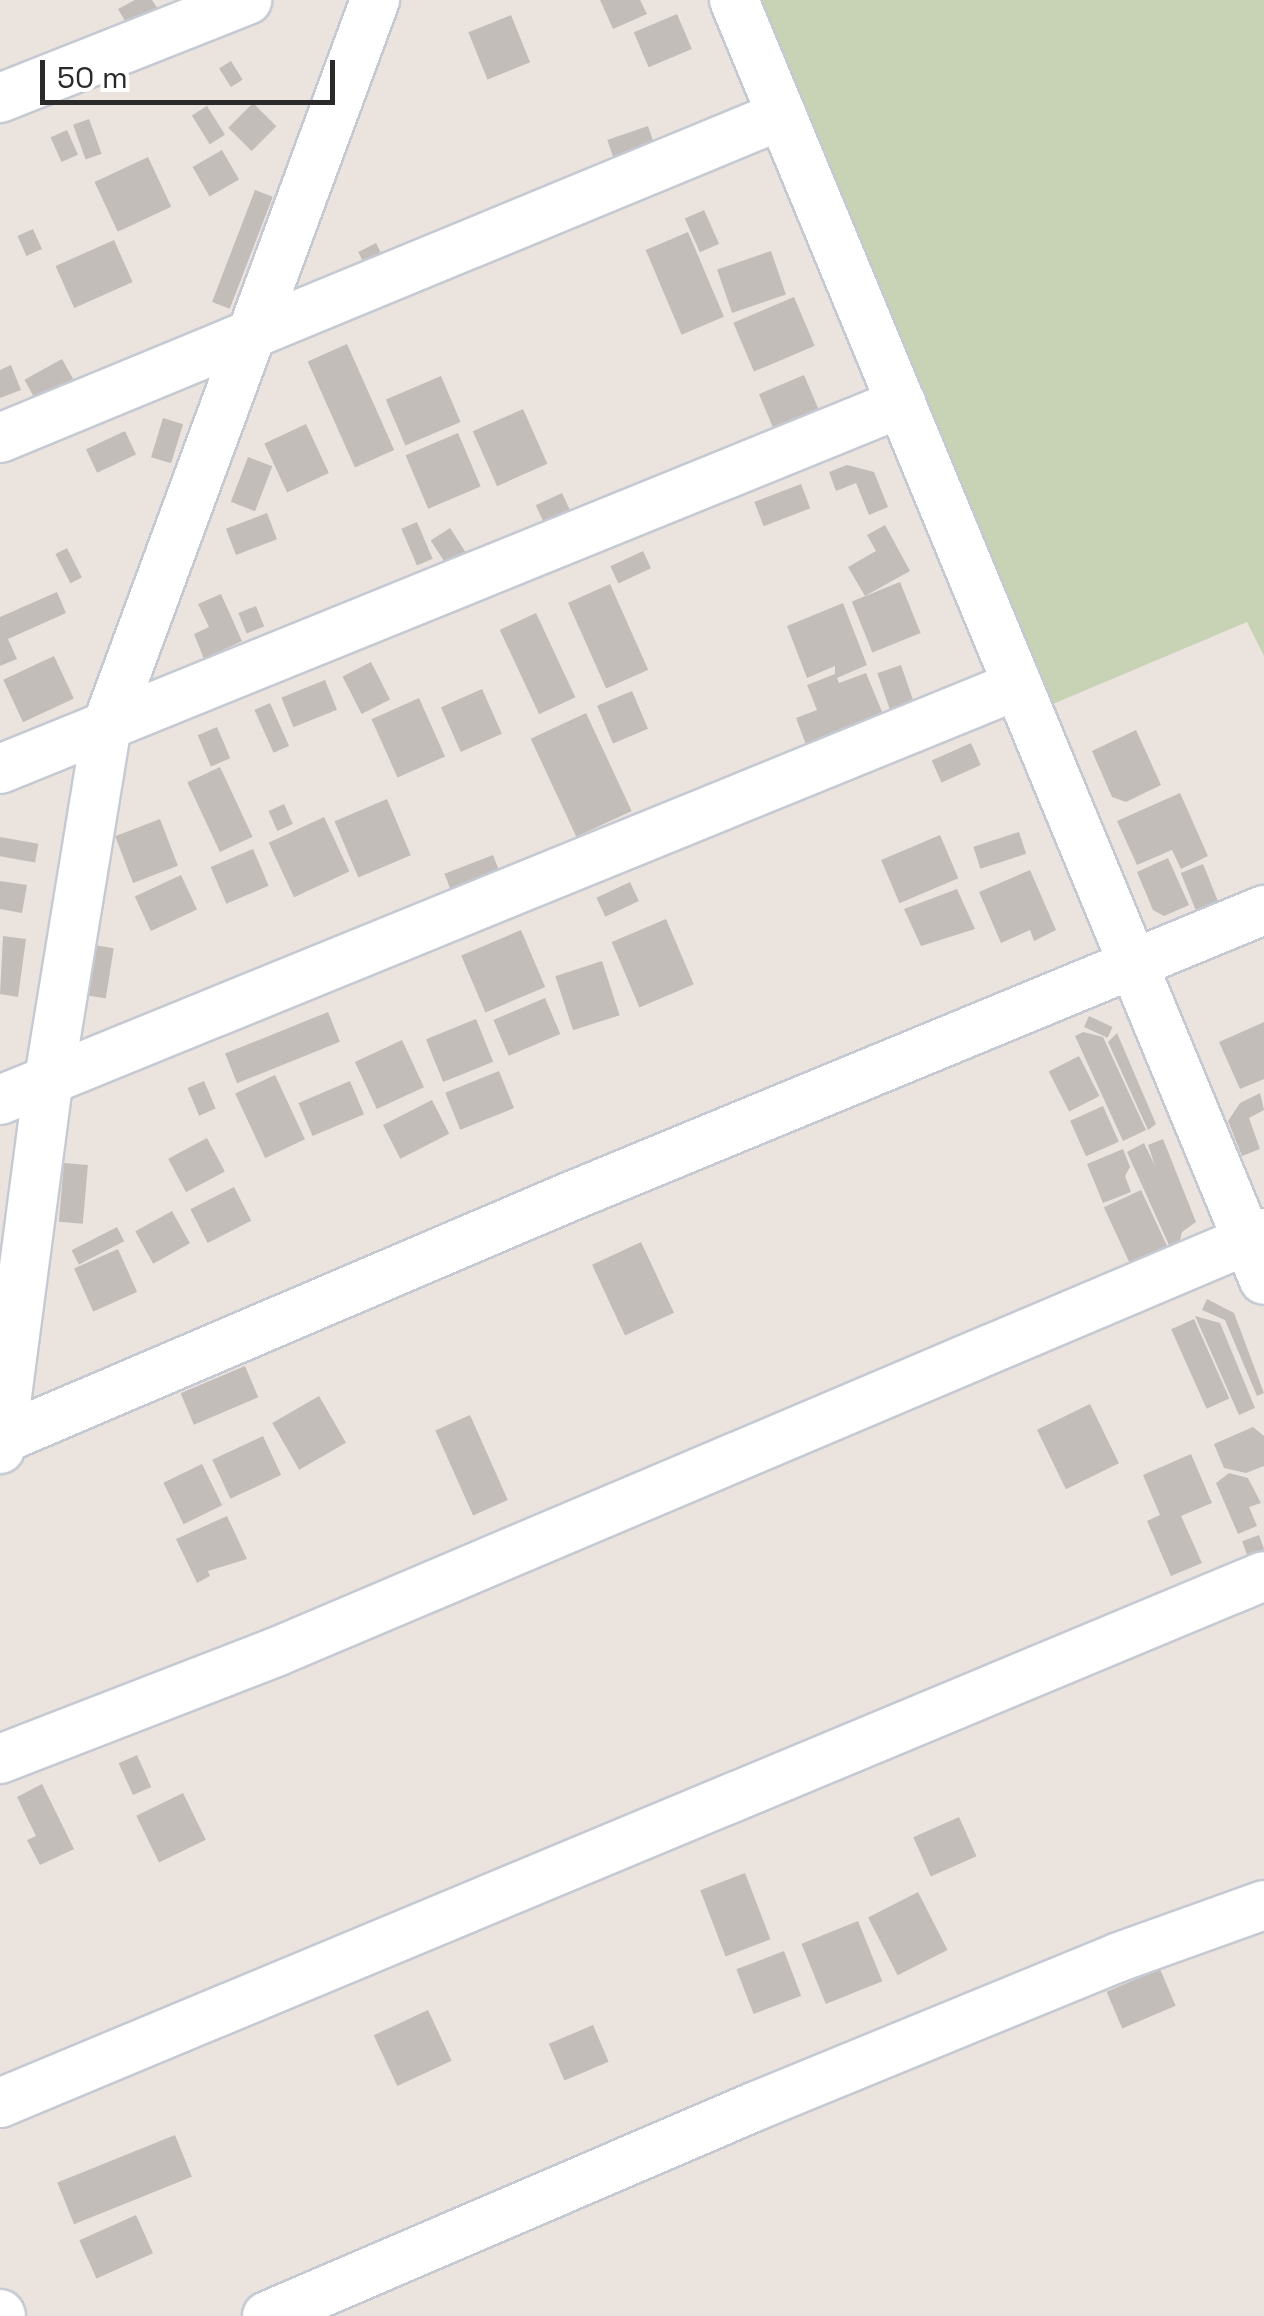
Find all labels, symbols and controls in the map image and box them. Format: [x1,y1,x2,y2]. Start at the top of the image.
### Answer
scale bar [45,40,340,102]
text: 50 m [57,58,128,97]

